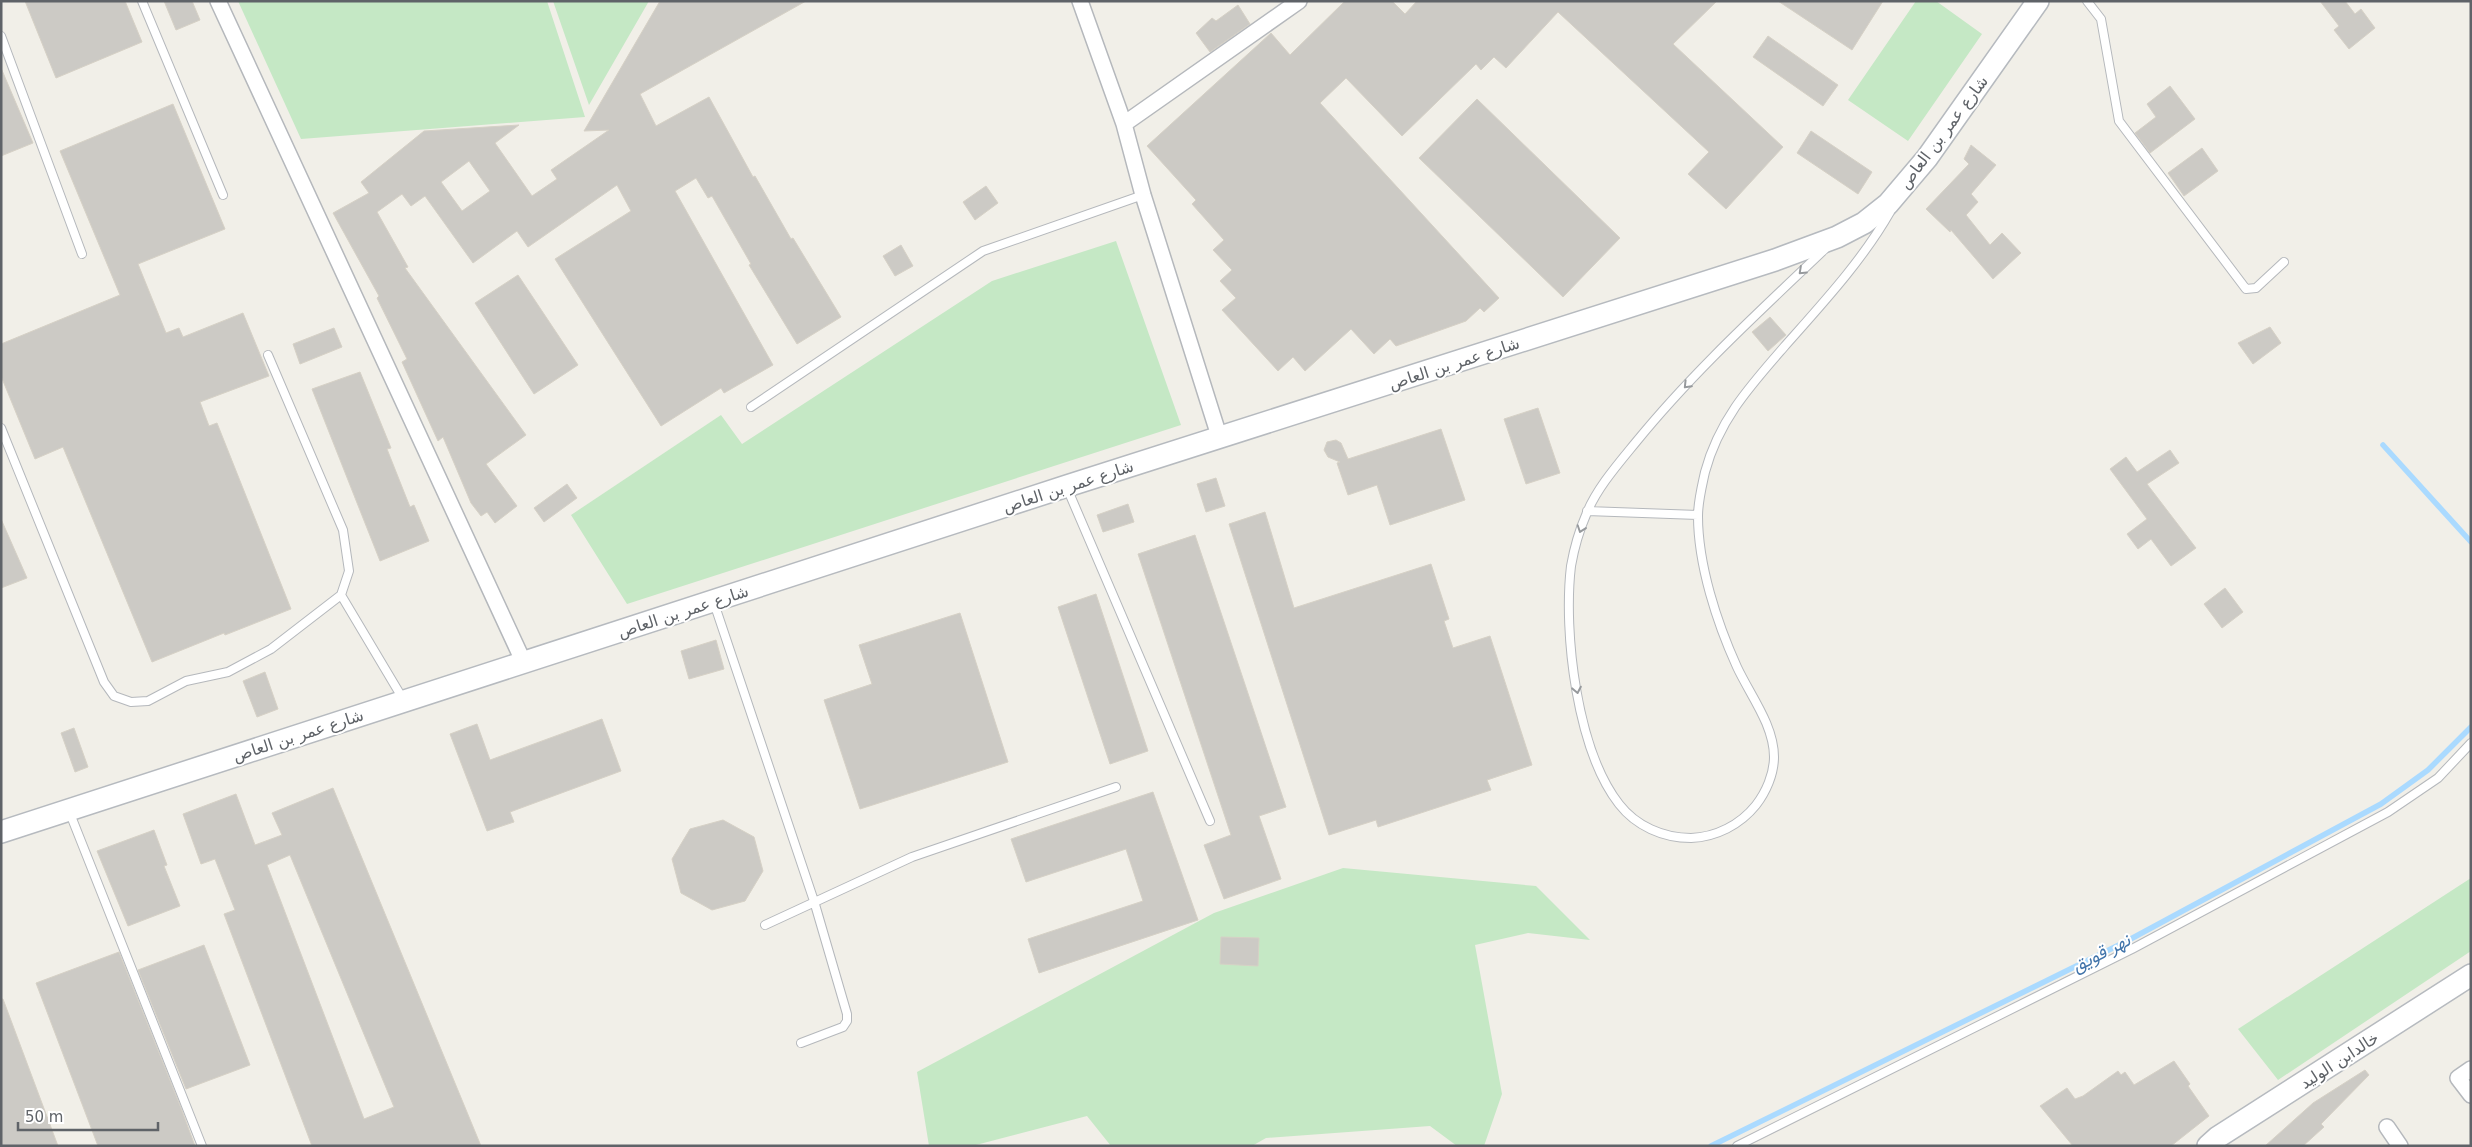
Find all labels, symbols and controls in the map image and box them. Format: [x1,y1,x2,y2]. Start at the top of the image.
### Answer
street label: شارع عمر بن العاص [1895,72,1993,193]
one-way arrow [1799,265,1808,274]
street label: شارع عمر بن العاص [1386,333,1522,395]
one-way arrow [1684,380,1693,389]
street label: شارع عمر بن العاص [1000,456,1136,518]
one-way arrow [1576,524,1586,533]
street label: شارع عمر بن العاص [615,581,751,643]
one-way arrow [1571,685,1582,694]
street label: شارع عمر بن العاص [230,705,366,767]
water label: نهر قويق [2068,929,2135,977]
street label: خالدابن الوليد [2296,1028,2383,1094]
scale bar [18,1100,158,1132]
text: 50 m [25,1108,63,1126]

